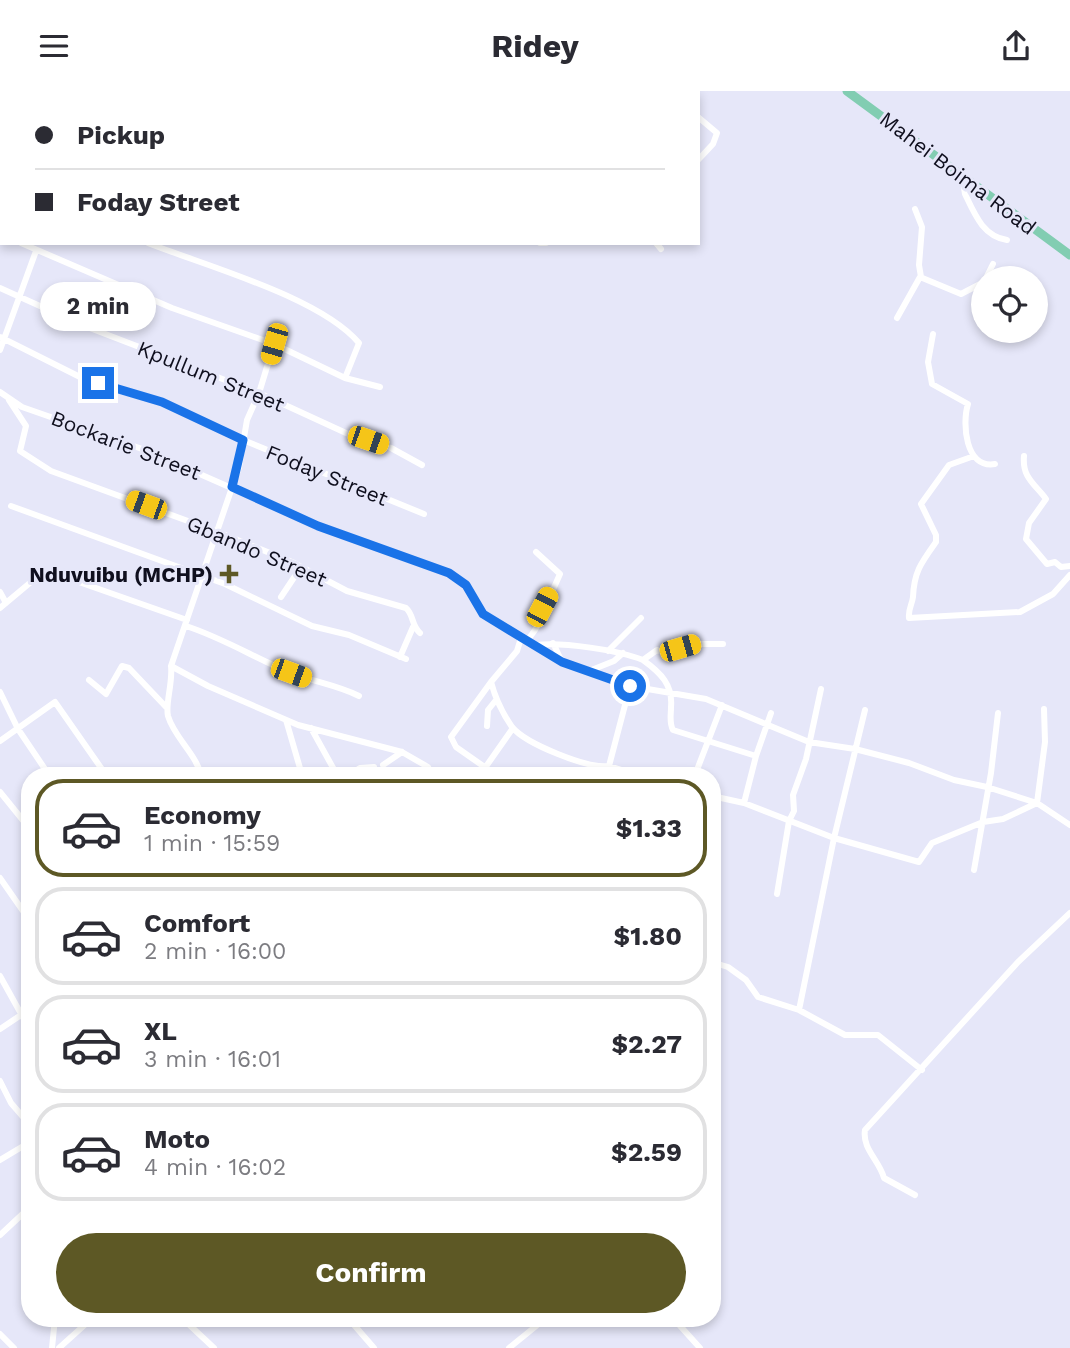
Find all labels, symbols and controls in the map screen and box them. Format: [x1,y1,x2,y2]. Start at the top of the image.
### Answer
icon: menu [35,27,73,65]
text: Ridey [491,27,579,65]
icon: share [997,27,1035,65]
street label: Mahei Boima Road [875,106,1041,240]
text: Pickup [77,120,165,150]
text: Foday Street [77,187,240,217]
map controls [971,266,1048,343]
button: locate [971,266,1048,343]
callout: 2 min [40,281,156,331]
text: 2 min [67,293,129,320]
car [259,321,290,367]
street label: Kpullum Street [134,335,288,417]
route end [82,367,114,399]
street label: Bockarie Street [48,405,205,485]
car [345,423,392,457]
street label: Foday Street [262,439,392,511]
car [123,488,170,522]
street label: Gbando Street [183,510,331,592]
place label: Nduvuibu (MCHP) [29,562,213,587]
marker: Nduvuibu (MCHP) [219,564,239,584]
car [523,584,562,630]
car [657,632,704,664]
car [268,656,315,690]
route start [614,670,646,702]
icon: car [60,797,123,860]
text: Economy [144,800,261,830]
text: $1.33 [616,813,682,843]
text: 1 min · 15:59 [144,830,280,857]
icon: car [60,905,123,968]
text: Comfort [144,908,250,938]
text: $1.80 [614,921,682,951]
text: 2 min · 16:00 [144,938,286,965]
icon: car [60,1013,123,1076]
text: XL [144,1016,177,1046]
text: $2.27 [611,1029,682,1059]
text: 3 min · 16:01 [144,1046,281,1073]
icon: car [60,1121,123,1184]
text: Moto [144,1124,210,1154]
text: $2.59 [611,1137,682,1167]
text: 4 min · 16:02 [144,1154,286,1181]
button: Confirm [56,1233,686,1313]

